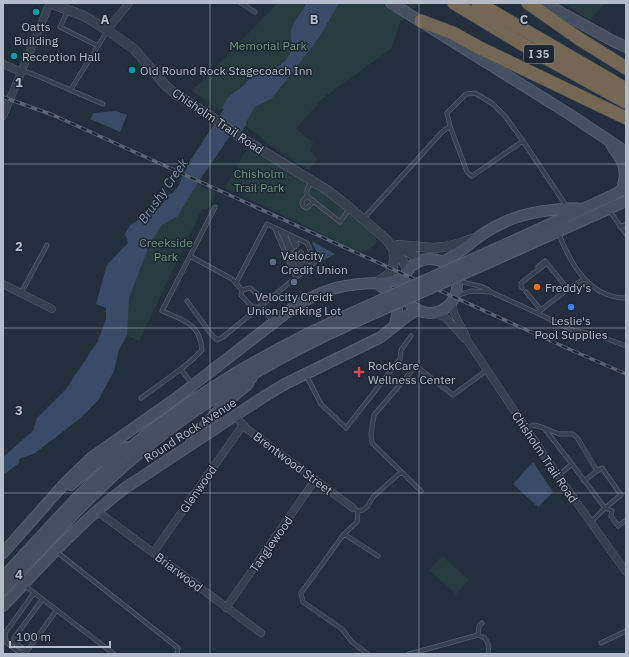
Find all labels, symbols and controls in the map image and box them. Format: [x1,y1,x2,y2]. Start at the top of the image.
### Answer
marker: Oatts Building [31,7,41,17]
text: A [101,11,110,28]
text: B [310,11,319,28]
text: C [520,11,529,28]
place label: Oatts Building [14,19,59,48]
park label: Memorial Park [229,38,308,53]
road number: I 35 [524,45,554,63]
place label: Reception Hall [22,49,100,64]
marker: Reception Hall [9,51,19,61]
place label: Old Round Rock Stagecoach Inn [140,63,312,78]
marker: Old Round Rock Stagecoach Inn [127,65,137,75]
text: 1 [15,74,23,91]
street label: Chisholm Trail Road [169,85,267,157]
water label: Brushy Creek [134,155,192,227]
park label: Chisholm Trail Park [234,166,285,195]
park label: Creekside Park [139,235,193,264]
text: 2 [15,238,23,255]
place label: Velocity Credit Union [281,248,348,277]
marker: Velocity Credit Union [268,257,278,267]
marker: Velocity Creidt Union Parking Lot [289,277,299,287]
place label: Freddy's [545,280,591,295]
marker: Freddy's [532,282,542,292]
place label: Velocity Creidt Union Parking Lot [247,289,341,318]
marker: Leslie's Pool Supplies [566,302,576,312]
place label: Leslie's Pool Supplies [535,313,608,342]
place label: RockCare Wellness Center [368,358,456,387]
marker: RockCare Wellness Center [353,366,365,378]
street label: Round Rock Avenue [141,394,239,465]
text: 3 [15,402,23,419]
street label: Chisholm Trail Road [509,408,581,506]
street label: Brentwood Street [251,428,335,498]
street label: Glenwood [176,462,220,516]
street label: Tanglewood [246,513,296,575]
street label: Briarwood [152,549,206,595]
text: 4 [15,566,23,583]
scale bar [10,623,110,649]
text: 100 m [16,629,51,644]

